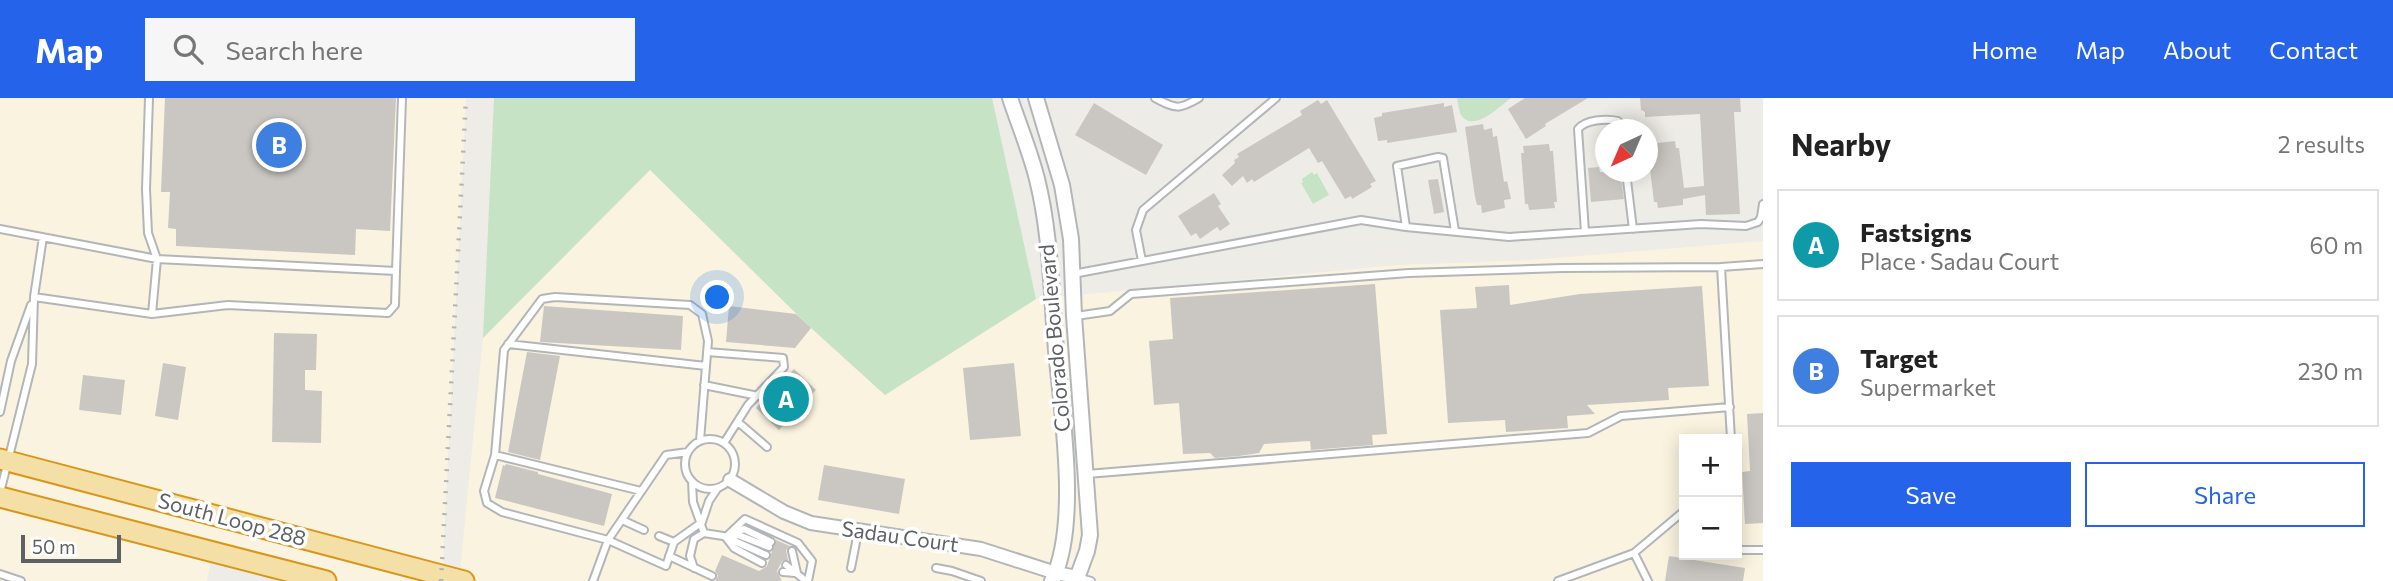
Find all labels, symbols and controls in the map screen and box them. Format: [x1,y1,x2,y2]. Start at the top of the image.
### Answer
search box [145,18,635,81]
text: Map [35,29,103,70]
icon: search [169,30,207,68]
text: Search here [225,34,363,65]
text: Home [1972,35,2038,64]
text: Map [2076,35,2125,64]
text: About [2163,35,2231,64]
text: Contact [2269,35,2358,64]
pin: B [256,119,302,171]
north arrow [1595,119,1658,182]
text: Nearby [1791,125,1891,162]
text: 2 results [2278,130,2365,158]
text: Fastsigns [1860,216,1972,247]
text: A [1808,231,1824,259]
text: 60 m [2310,231,2363,259]
street label: Colorado Boulevard [1033,243,1074,433]
text: Place · Sadau Court [1860,247,2059,275]
your location [700,280,734,314]
text: Target [1860,342,1938,373]
text: B [1808,357,1824,385]
text: 230 m [2298,357,2363,385]
pin: A [763,373,809,425]
text: Supermarket [1860,373,1996,401]
map controls [1679,434,1742,560]
button: + [1679,434,1742,497]
button: Save [1791,462,2071,527]
button: Share [2085,462,2365,527]
street label: South Loop 288 [156,487,309,550]
button: − [1679,497,1742,560]
street label: Sadau Court [840,515,960,556]
scale bar [21,532,121,564]
text: 50 m [32,535,76,558]

